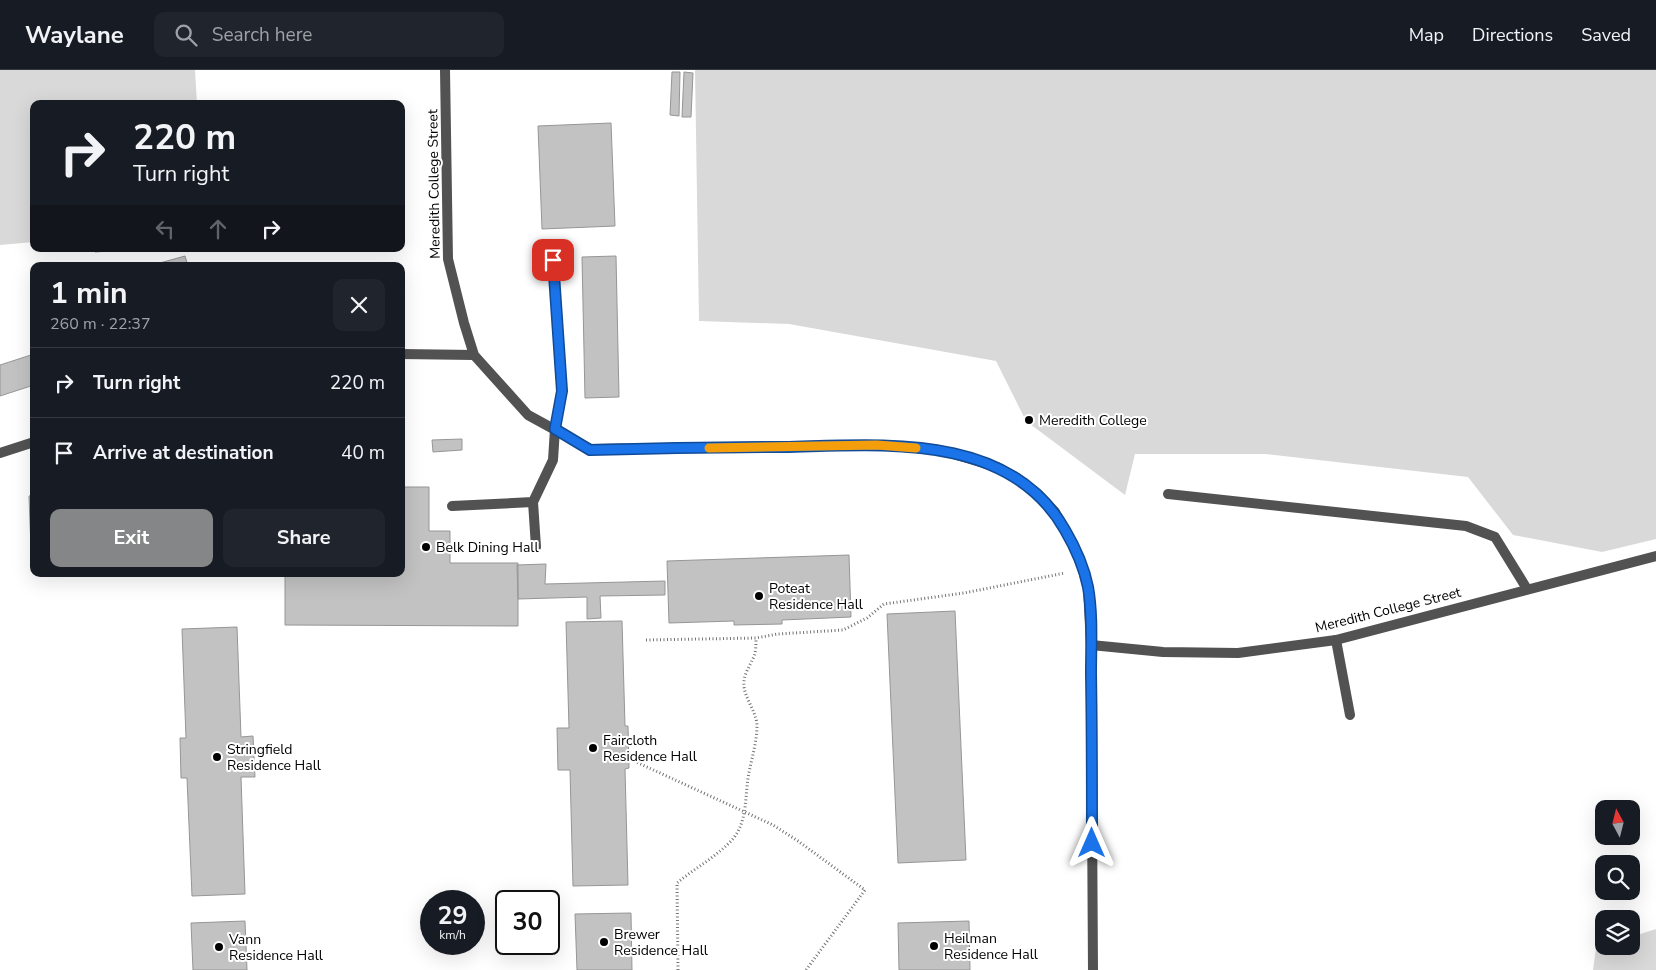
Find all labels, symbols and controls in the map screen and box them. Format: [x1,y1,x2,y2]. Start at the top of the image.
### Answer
search box [154,12,504,57]
text: Waylane [25,19,124,51]
icon: search [172,21,200,49]
text: Search here [212,22,312,48]
text: Map [1409,23,1444,47]
text: Directions [1472,23,1553,47]
text: Saved [1581,23,1631,47]
street label: Meredith College Street [423,109,445,259]
text: 220 m [133,114,236,161]
icon: right [50,120,115,185]
text: Turn right [133,159,229,189]
icon: left [151,215,179,243]
icon: ahead [204,215,232,243]
icon: right [257,215,285,243]
pin [532,239,574,281]
icon: arrive [539,246,567,274]
text: 1 min [50,273,128,314]
button: close [333,279,385,331]
text: 260 m · 22:37 [50,313,151,335]
icon: right [50,369,78,397]
text: Turn right [93,370,180,396]
text: 220 m [330,370,385,396]
place label: Meredith College [1039,411,1147,430]
marker: Meredith College [1023,414,1035,426]
icon: arrive [50,439,78,467]
text: Arrive at destination [93,440,274,466]
text: 40 m [341,440,385,466]
button: Exit [50,509,213,567]
button: Share [223,509,385,567]
place label: Belk Dining Hall [436,538,539,557]
marker: Belk Dining Hall [420,541,432,553]
place label: Poteat Residence Hall [769,579,864,614]
street label: Meredith College Street [1313,583,1463,637]
marker: Poteat Residence Hall [753,590,765,602]
place label: Faircloth Residence Hall [603,731,698,766]
place label: Stringfield Residence Hall [227,740,322,775]
marker: Faircloth Residence Hall [587,742,599,754]
marker: Stringfield Residence Hall [211,751,223,763]
north arrow [1595,800,1640,845]
map controls [1595,800,1640,955]
position arrow [1065,816,1117,868]
button: search [1595,855,1640,900]
speed limit sign: 30 [495,890,560,955]
text: 29 [437,899,468,933]
button: layers [1595,910,1640,955]
place label: Brewer Residence Hall [614,925,709,960]
text: km/h [439,927,466,943]
place label: Heilman Residence Hall [944,929,1039,964]
place label: Vann Residence Hall [228,930,324,965]
marker: Brewer Residence Hall [598,936,610,948]
marker: Heilman Residence Hall [928,940,940,952]
marker: Vann Residence Hall [213,941,225,953]

